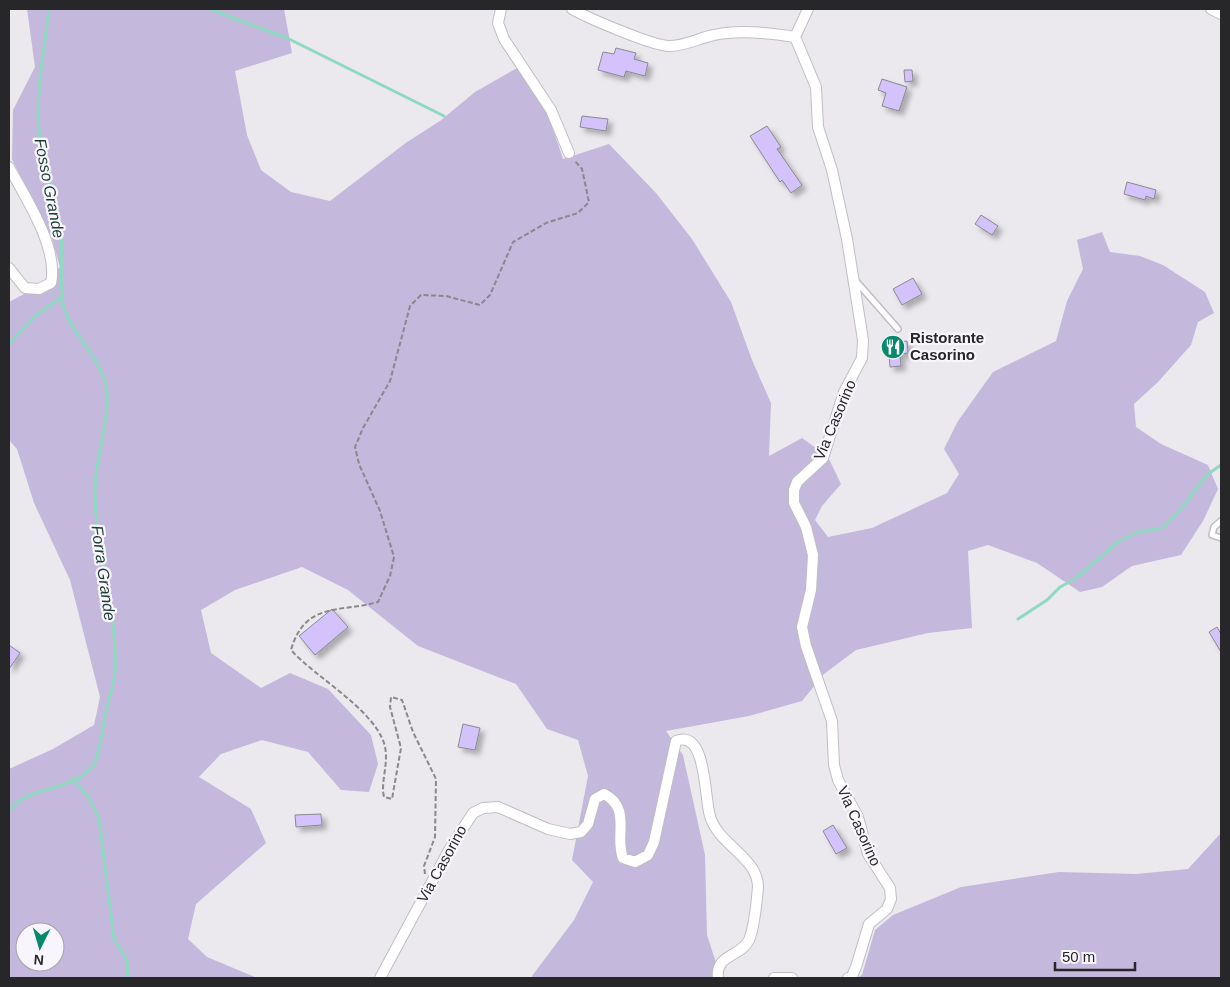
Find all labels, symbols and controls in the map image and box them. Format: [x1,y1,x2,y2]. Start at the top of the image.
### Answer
water label: Fosso Grande [31,137,68,240]
place label: Ristorante Casorino [910,329,984,363]
restaurant icon: Ristorante Casorino [880,334,906,360]
street label: Via Casorino [810,377,859,463]
water label: Forra Grande [88,524,119,622]
street label: Via Casorino [834,783,885,868]
street label: Via Casorino [413,822,470,905]
north arrow [15,922,65,972]
scale bar [1055,940,1135,972]
text: 50 m [1062,948,1095,965]
text: N [33,952,45,968]

